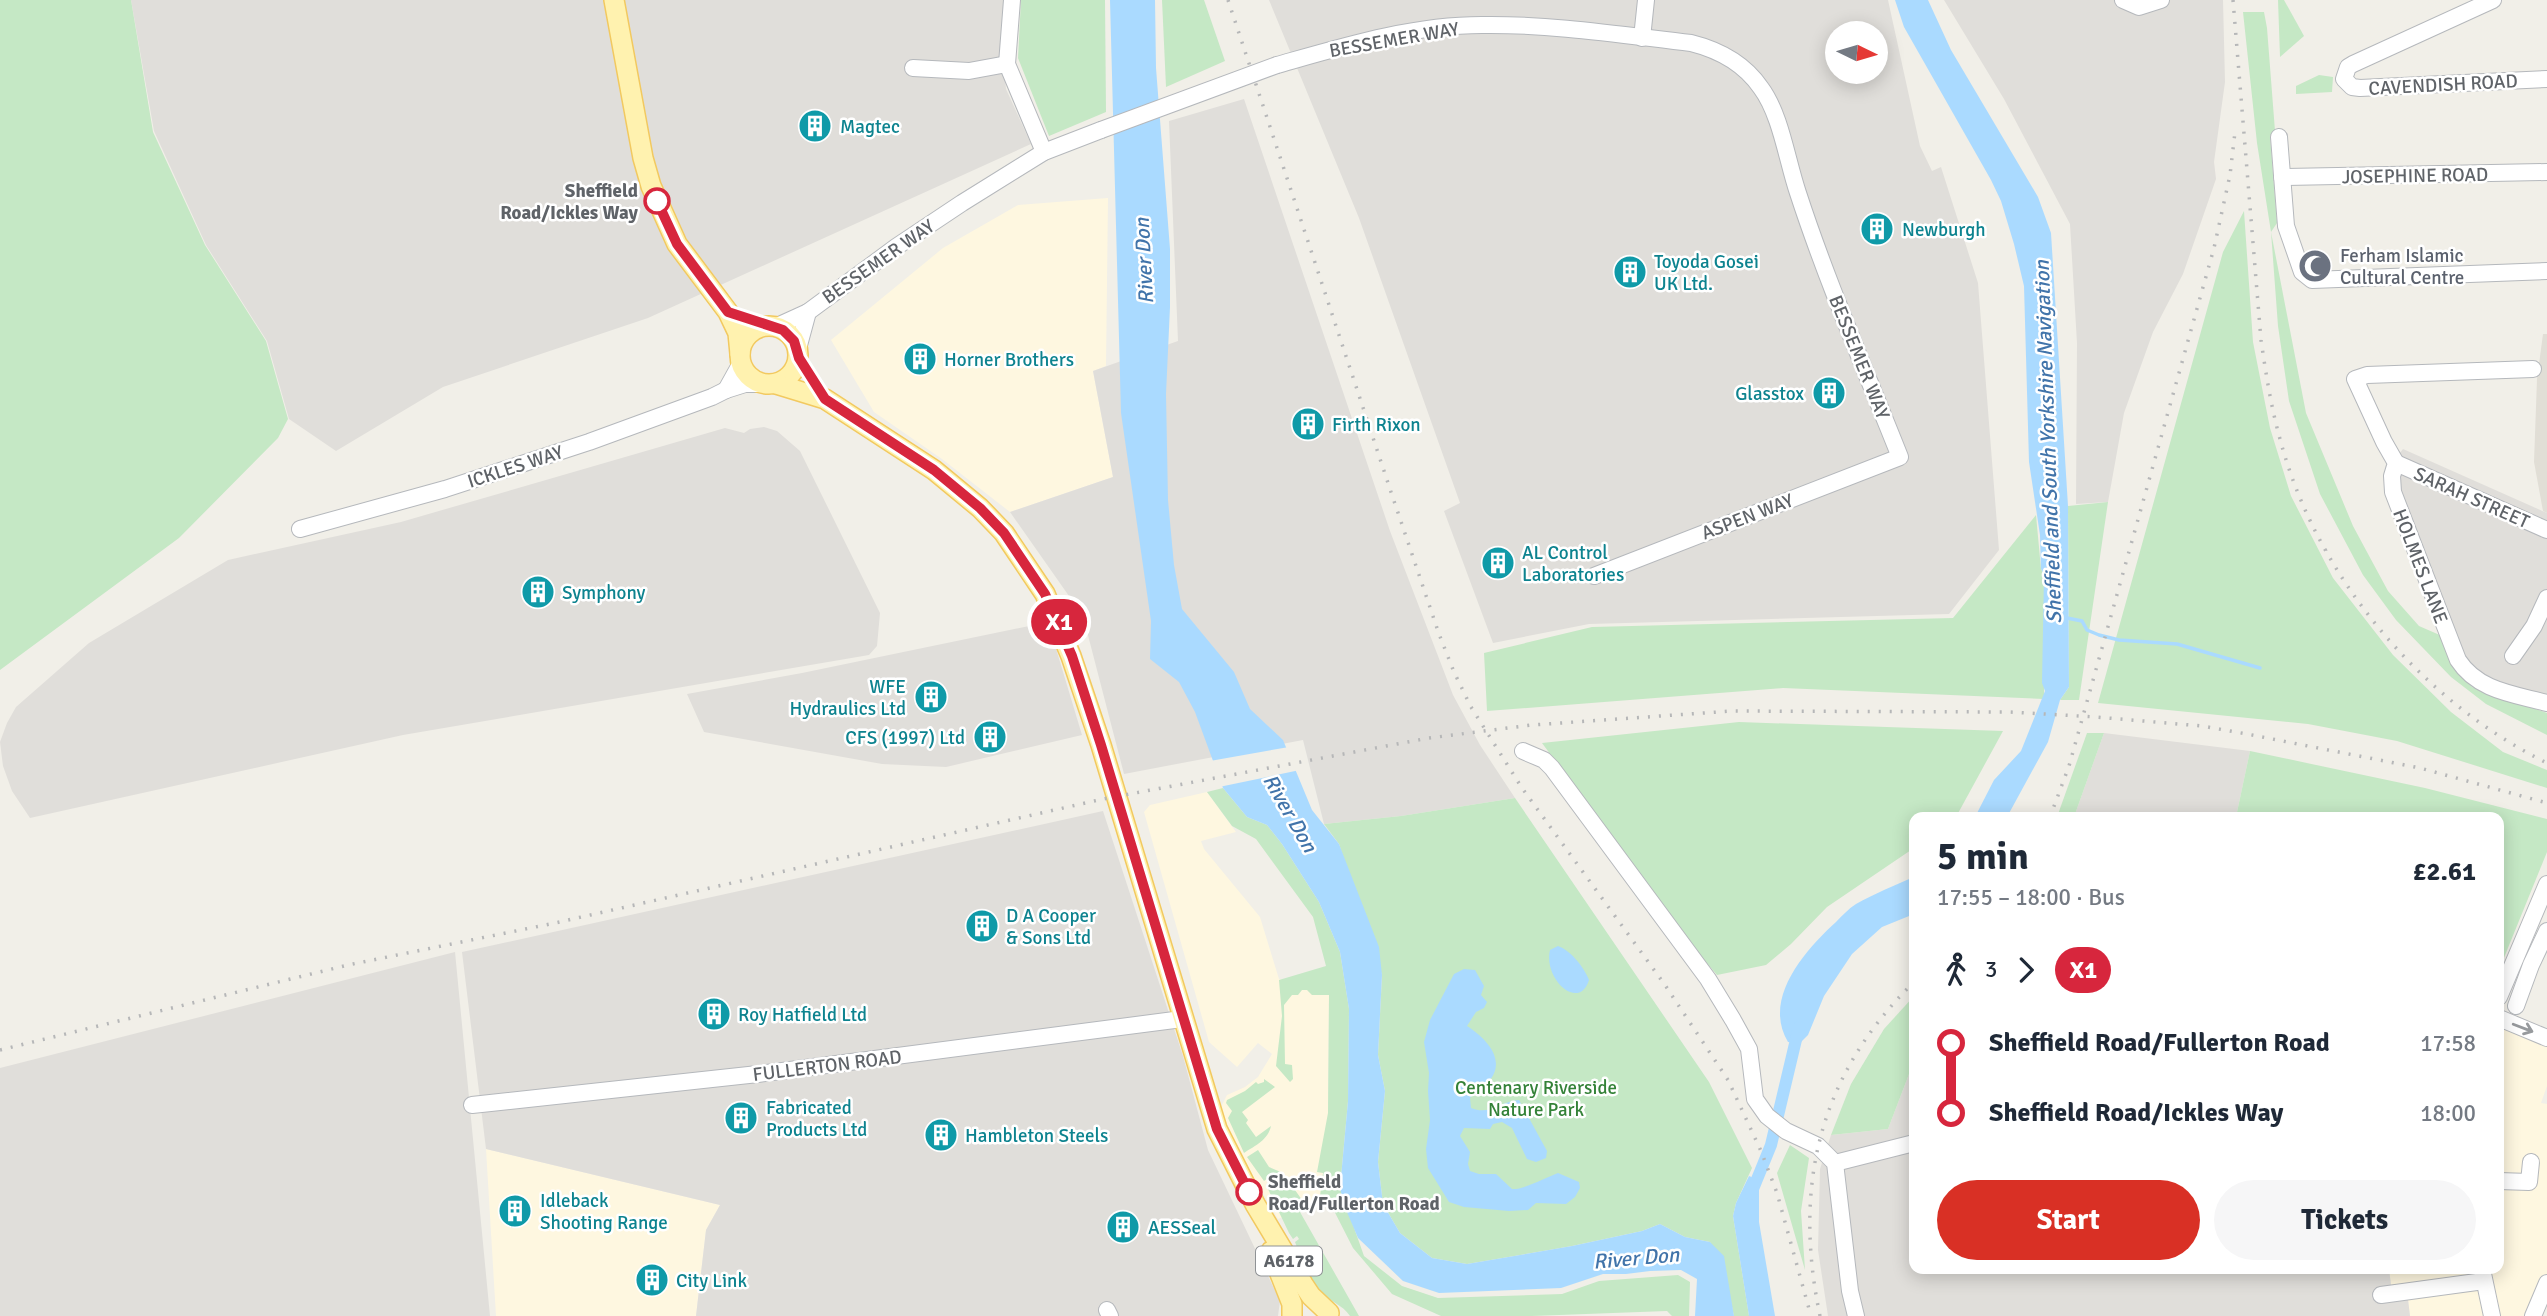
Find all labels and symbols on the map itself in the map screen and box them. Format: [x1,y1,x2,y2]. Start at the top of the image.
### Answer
street label: BESSEMER WAY [1327,17,1462,63]
north arrow [1825,21,1888,84]
street label: CAVENDISH ROAD [2368,69,2518,101]
building icon: Magtec [796,107,834,145]
place label: Magtec [840,115,900,139]
street label: JOSEPHINE ROAD [2342,163,2488,189]
place label: Sheffield Road/Ickles Way [500,179,639,225]
marker: Sheffield Road/Ickles Way [644,188,670,214]
building icon: Newburgh [1858,210,1896,248]
street label: BESSEMER WAY [818,214,940,309]
water label: River Don [1129,217,1159,305]
place label: Newburgh [1902,218,1986,242]
place label: Ferham Islamic Cultural Centre [2340,244,2464,290]
mosque icon: Ferham Islamic Cultural Centre [2296,247,2334,285]
place label: Toyoda Gosei UK Ltd. [1654,250,1759,296]
building icon: Toyoda Gosei UK Ltd. [1611,253,1649,291]
water label: Sheffield and South Yorkshire Navigation [2029,259,2067,624]
street label: BESSEMER WAY [1823,292,1895,423]
building icon: Horner Brothers [901,340,939,378]
place label: Horner Brothers [944,348,1074,372]
building icon: Glasstox [1810,374,1848,412]
place label: Glasstox [1735,382,1804,406]
building icon: Firth Rixon [1289,405,1327,443]
place label: Firth Rixon [1332,413,1421,437]
street label: ICKLES WAY [464,440,567,494]
street label: SARAH STREET [2410,462,2534,534]
street label: ASPEN WAY [1698,488,1797,545]
street label: HOLMES LANE [2387,506,2453,627]
place label: AL Control Laboratories [1522,541,1624,587]
building icon: AL Control Laboratories [1479,544,1517,582]
building icon: Symphony [519,573,557,611]
place label: Symphony [562,581,646,605]
line badge: X1 [1028,599,1090,645]
place label: WFE Hydraulics Ltd [790,675,906,721]
building icon: WFE Hydraulics Ltd [912,678,950,716]
building icon: CFS (1997) Ltd [971,718,1009,756]
place label: CFS (1997) Ltd [845,726,965,750]
water label: River Don [1257,769,1323,857]
place label: D A Cooper & Sons Ltd [1006,904,1096,950]
building icon: D A Cooper & Sons Ltd [963,907,1001,945]
building icon: Roy Hatfield Ltd [695,995,733,1033]
place label: Roy Hatfield Ltd [738,1003,867,1027]
one-way arrow [2512,1022,2534,1035]
street label: FULLERTON ROAD [751,1045,903,1087]
park label: Centenary Riverside Nature Park [1455,1076,1617,1122]
place label: Fabricated Products Ltd [766,1096,867,1142]
building icon: Fabricated Products Ltd [722,1099,760,1137]
building icon: Hambleton Steels [922,1116,960,1154]
place label: Hambleton Steels [965,1124,1108,1148]
place label: Sheffield Road/Fullerton Road [1268,1170,1440,1216]
marker: Sheffield Road/Fullerton Road [1236,1179,1262,1205]
place label: Idleback Shooting Range [540,1189,668,1235]
building icon: Idleback Shooting Range [496,1192,534,1230]
building icon: AESSeal [1104,1208,1142,1246]
place label: AESSeal [1148,1216,1216,1240]
water label: River Don [1592,1241,1681,1275]
road number: A6178 [1256,1246,1322,1276]
building icon: City Link [633,1261,671,1299]
place label: City Link [676,1269,747,1293]

